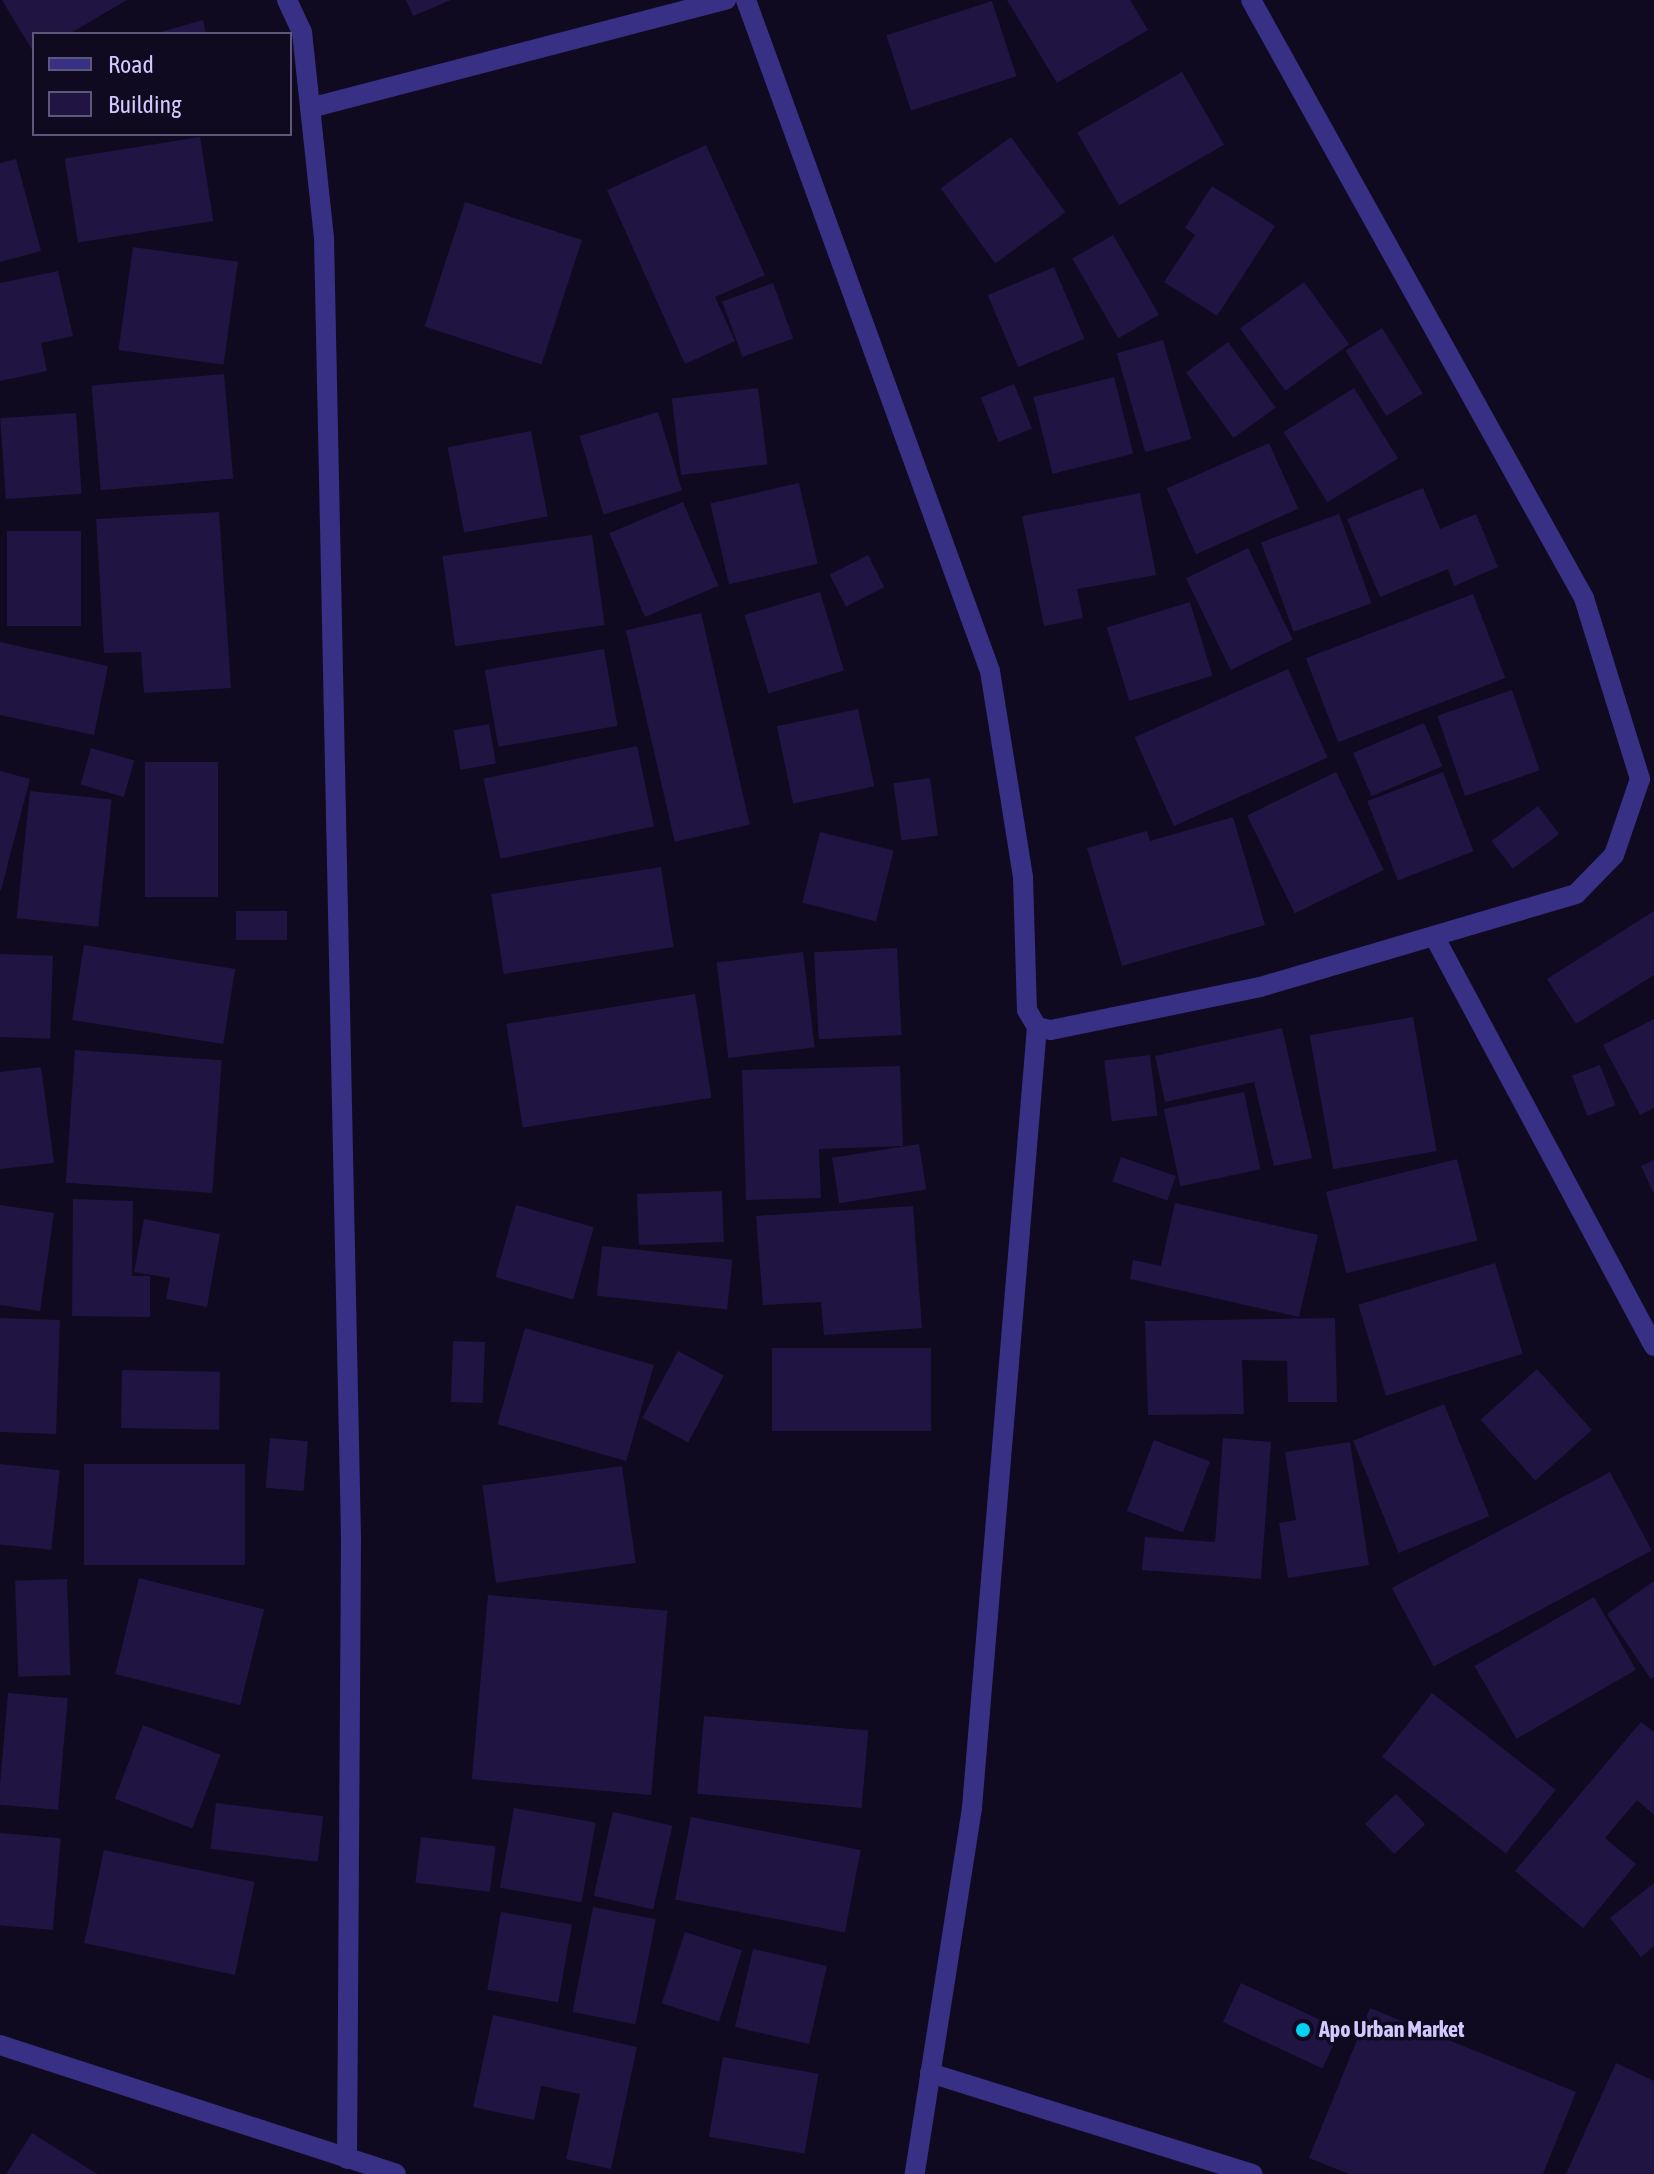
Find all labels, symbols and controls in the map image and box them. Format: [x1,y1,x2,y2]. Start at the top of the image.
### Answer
legend [32,32,292,136]
text: Road [108,51,154,78]
text: Building [108,91,181,118]
place label: Apo Urban Market [1319,2017,1464,2043]
marker: Apo Urban Market [1294,2021,1312,2039]

